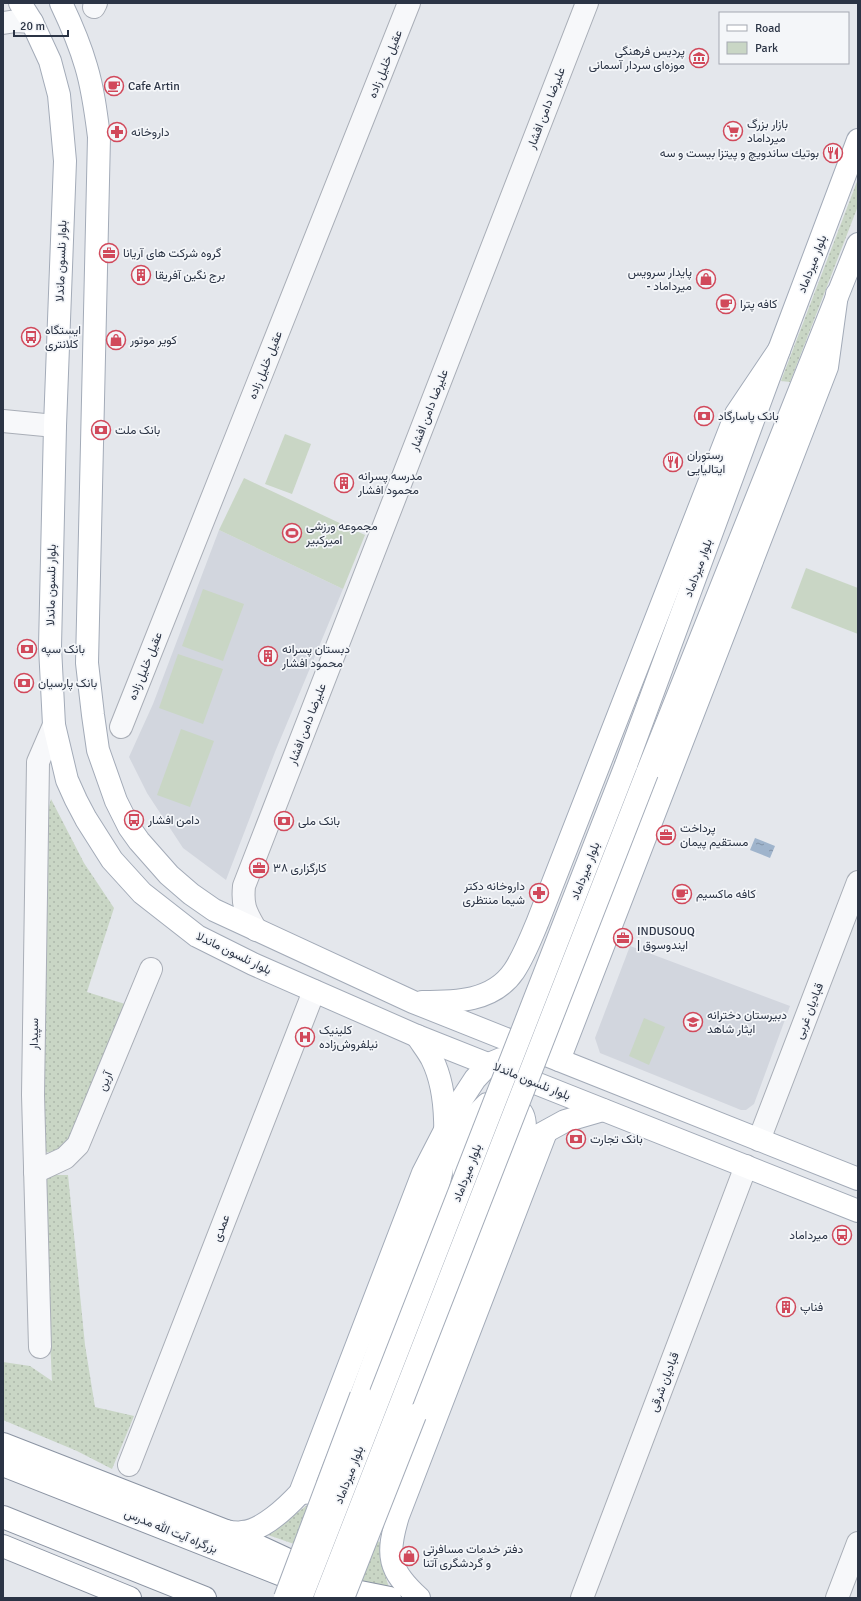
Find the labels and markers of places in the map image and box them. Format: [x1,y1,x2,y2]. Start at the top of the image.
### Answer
place label: پردیس فرهنگی موزه‌ای سردار آسمانی [589,44,685,73]
museum icon: پردیس فرهنگی موزه‌ای سردار آسمانی [688,47,710,69]
cafe icon: Cafe Artin [103,75,125,97]
place label: Cafe Artin [128,79,180,94]
place label: بازار بزرگ میرداماد [747,117,788,146]
supermarket icon: بازار بزرگ میرداماد [722,120,744,142]
pharmacy icon: داروخانه [106,121,128,143]
place label: داروخانه [131,125,170,140]
restaurant icon: بوتيك ساندويچ و پيتزا بيست و سه [822,142,844,164]
place label: بوتيك ساندويچ و پيتزا بيست و سه [660,146,819,162]
office icon: گروه شرکت های آریانا [98,242,120,264]
place label: گروه شرکت های آریانا [123,246,221,261]
building icon: برج نگین آفریقا [130,264,152,286]
place label: پایدار سرویس - میرداماد [628,265,692,294]
place label: برج نگین آفریقا [155,268,225,284]
shop icon: پایدار سرویس - میرداماد [695,268,717,290]
cafe icon: کافه پترا [715,293,737,315]
place label: کافه پترا [740,297,777,312]
place label: ایستگاه کلانتری [45,323,81,352]
bus stop icon: ایستگاه کلانتری [20,326,42,348]
shop icon: کویر موتور [105,329,127,351]
place label: کویر موتور [129,333,177,348]
bank icon: بانک پاسارگاد [693,405,715,427]
place label: بانک پاسارگاد [718,409,779,424]
bank icon: بانک ملت [90,419,112,441]
place label: بانک ملت [115,423,160,438]
place label: رستوران ایتالیایی [687,448,725,477]
restaurant icon: رستوران ایتالیایی [662,451,684,473]
place label: مدرسه پسرانه محمود افشار [357,469,422,498]
building icon: مدرسه پسرانه محمود افشار [333,472,355,494]
place label: مجموعه ورزشی امیرکبیر [305,519,378,548]
sports icon: مجموعه ورزشی امیرکبیر [281,522,303,544]
bank icon: بانک سپه [16,638,38,660]
place label: بانک سپه [41,642,85,657]
place label: دبستان پسرانه محمود افشار [281,642,350,671]
building icon: دبستان پسرانه محمود افشار [257,645,279,667]
bank icon: بانک پارسیان [13,672,35,694]
place label: بانک پارسیان [38,676,97,691]
bus stop icon: دامن افشار [123,809,145,831]
bank icon: بانک ملی [273,810,295,832]
place label: دامن افشار [147,813,200,828]
place label: بانک ملی [298,814,340,829]
place label: پرداخت مستقیم پیمان [680,821,748,850]
office icon: پرداخت مستقیم پیمان [655,824,677,846]
office icon: کارگزاری ۳۸ [248,857,270,879]
place label: کارگزاری ۳۸ [273,861,327,876]
place label: داروخانه دکتر شیما منتظری [463,879,525,908]
pharmacy icon: داروخانه دکتر شیما منتظری [528,882,550,904]
cafe icon: کافه ماکسیم [671,883,693,905]
place label: کافه ماکسیم [696,887,756,902]
place label: INDUSOUQ | ایندوسوق [637,924,695,953]
office icon: INDUSOUQ | ایندوسوق [612,927,634,949]
place label: دبیرستان دخترانه ایثار شاهد [707,1008,787,1037]
school or university icon: دبیرستان دخترانه ایثار شاهد [682,1011,704,1033]
place label: کلینیک نیلفروش‌زاده [319,1023,378,1052]
hospital icon: کلینیک نیلفروش‌زاده [294,1026,316,1048]
bank icon: بانک تجارت [565,1128,587,1150]
place label: بانک تجارت [590,1132,643,1147]
bus stop icon: میرداماد [831,1224,853,1246]
place label: میرداماد [789,1228,828,1243]
building icon: فناپ [775,1296,797,1318]
place label: فناپ [800,1300,823,1315]
place label: دفتر خدمات مسافرتی و گردشگری آتنا [423,1542,524,1571]
shop icon: دفتر خدمات مسافرتی و گردشگری آتنا [398,1545,420,1567]

